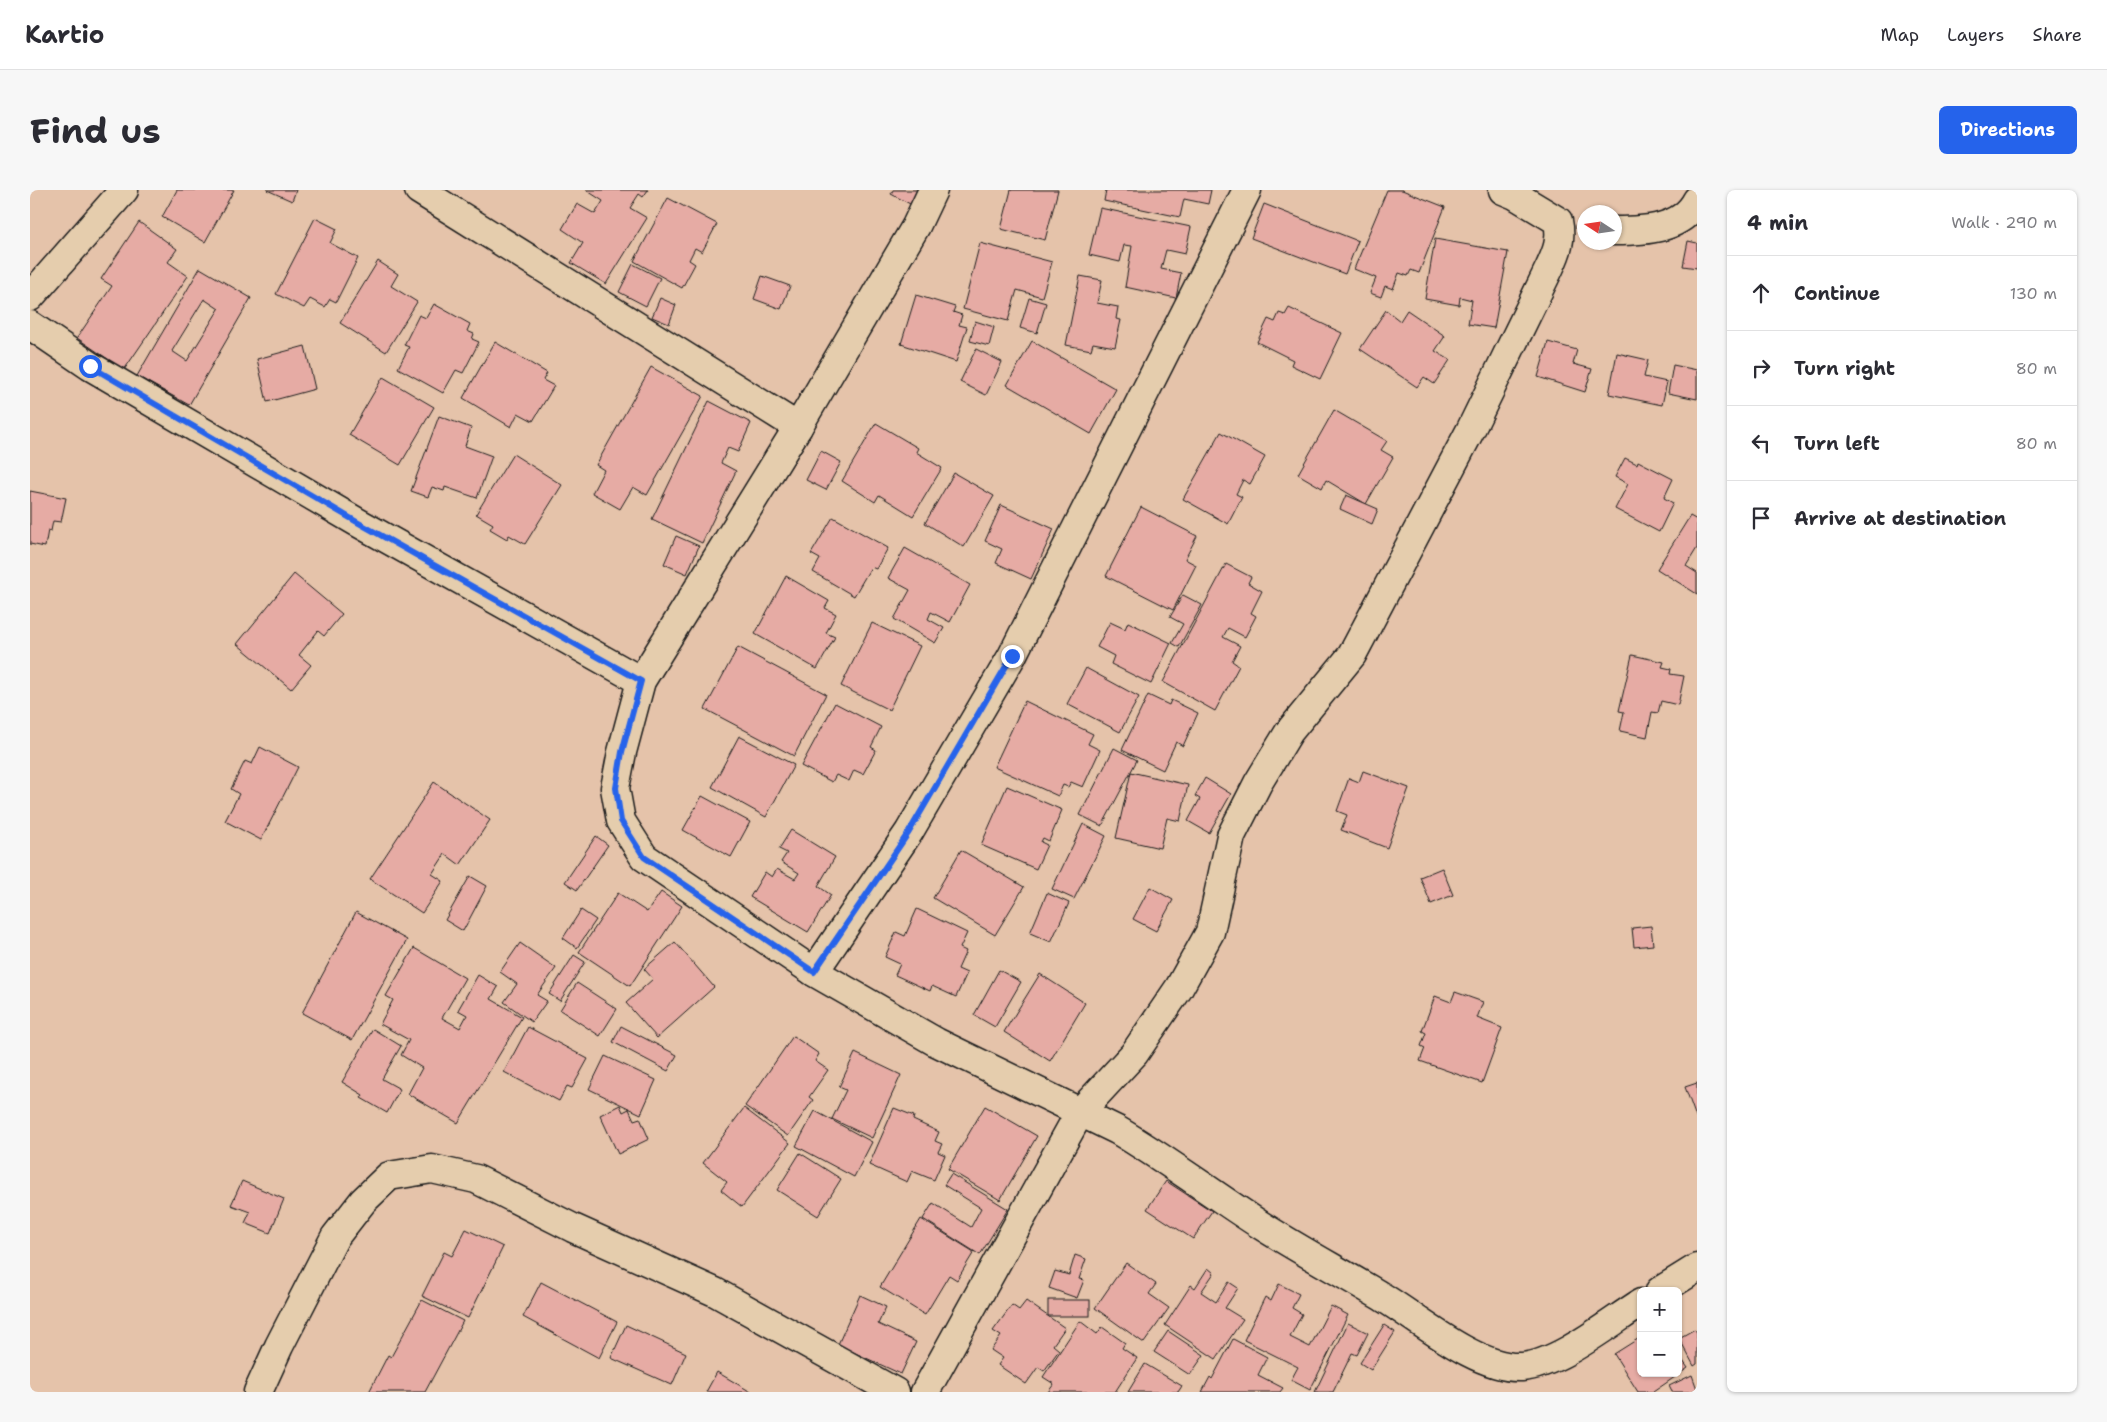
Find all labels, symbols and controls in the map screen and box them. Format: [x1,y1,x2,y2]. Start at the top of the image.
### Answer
text: Kartio [25,19,104,51]
text: Map [1881,23,1919,47]
text: Layers [1947,23,2004,47]
text: Share [2032,23,2082,47]
button: Directions [1939,106,2077,154]
text: Find us [30,107,161,154]
north arrow [1577,205,1622,250]
text: 4 min [1747,209,1808,237]
text: Walk · 290 m [1951,212,2057,233]
icon: ahead [1747,279,1775,307]
text: Continue [1794,281,1880,306]
text: 130 m [2010,283,2057,304]
icon: right [1747,354,1775,382]
route start [79,355,102,378]
text: Turn right [1794,356,1895,381]
text: 80 m [2016,358,2057,379]
icon: left [1747,429,1775,457]
text: Turn left [1794,431,1880,456]
text: 80 m [2016,433,2057,454]
icon: arrive [1747,504,1775,532]
text: Arrive at destination [1794,506,2006,531]
route end [1001,645,1024,668]
map controls [1637,1287,1682,1377]
button: + [1637,1287,1682,1332]
button: − [1637,1332,1682,1377]

